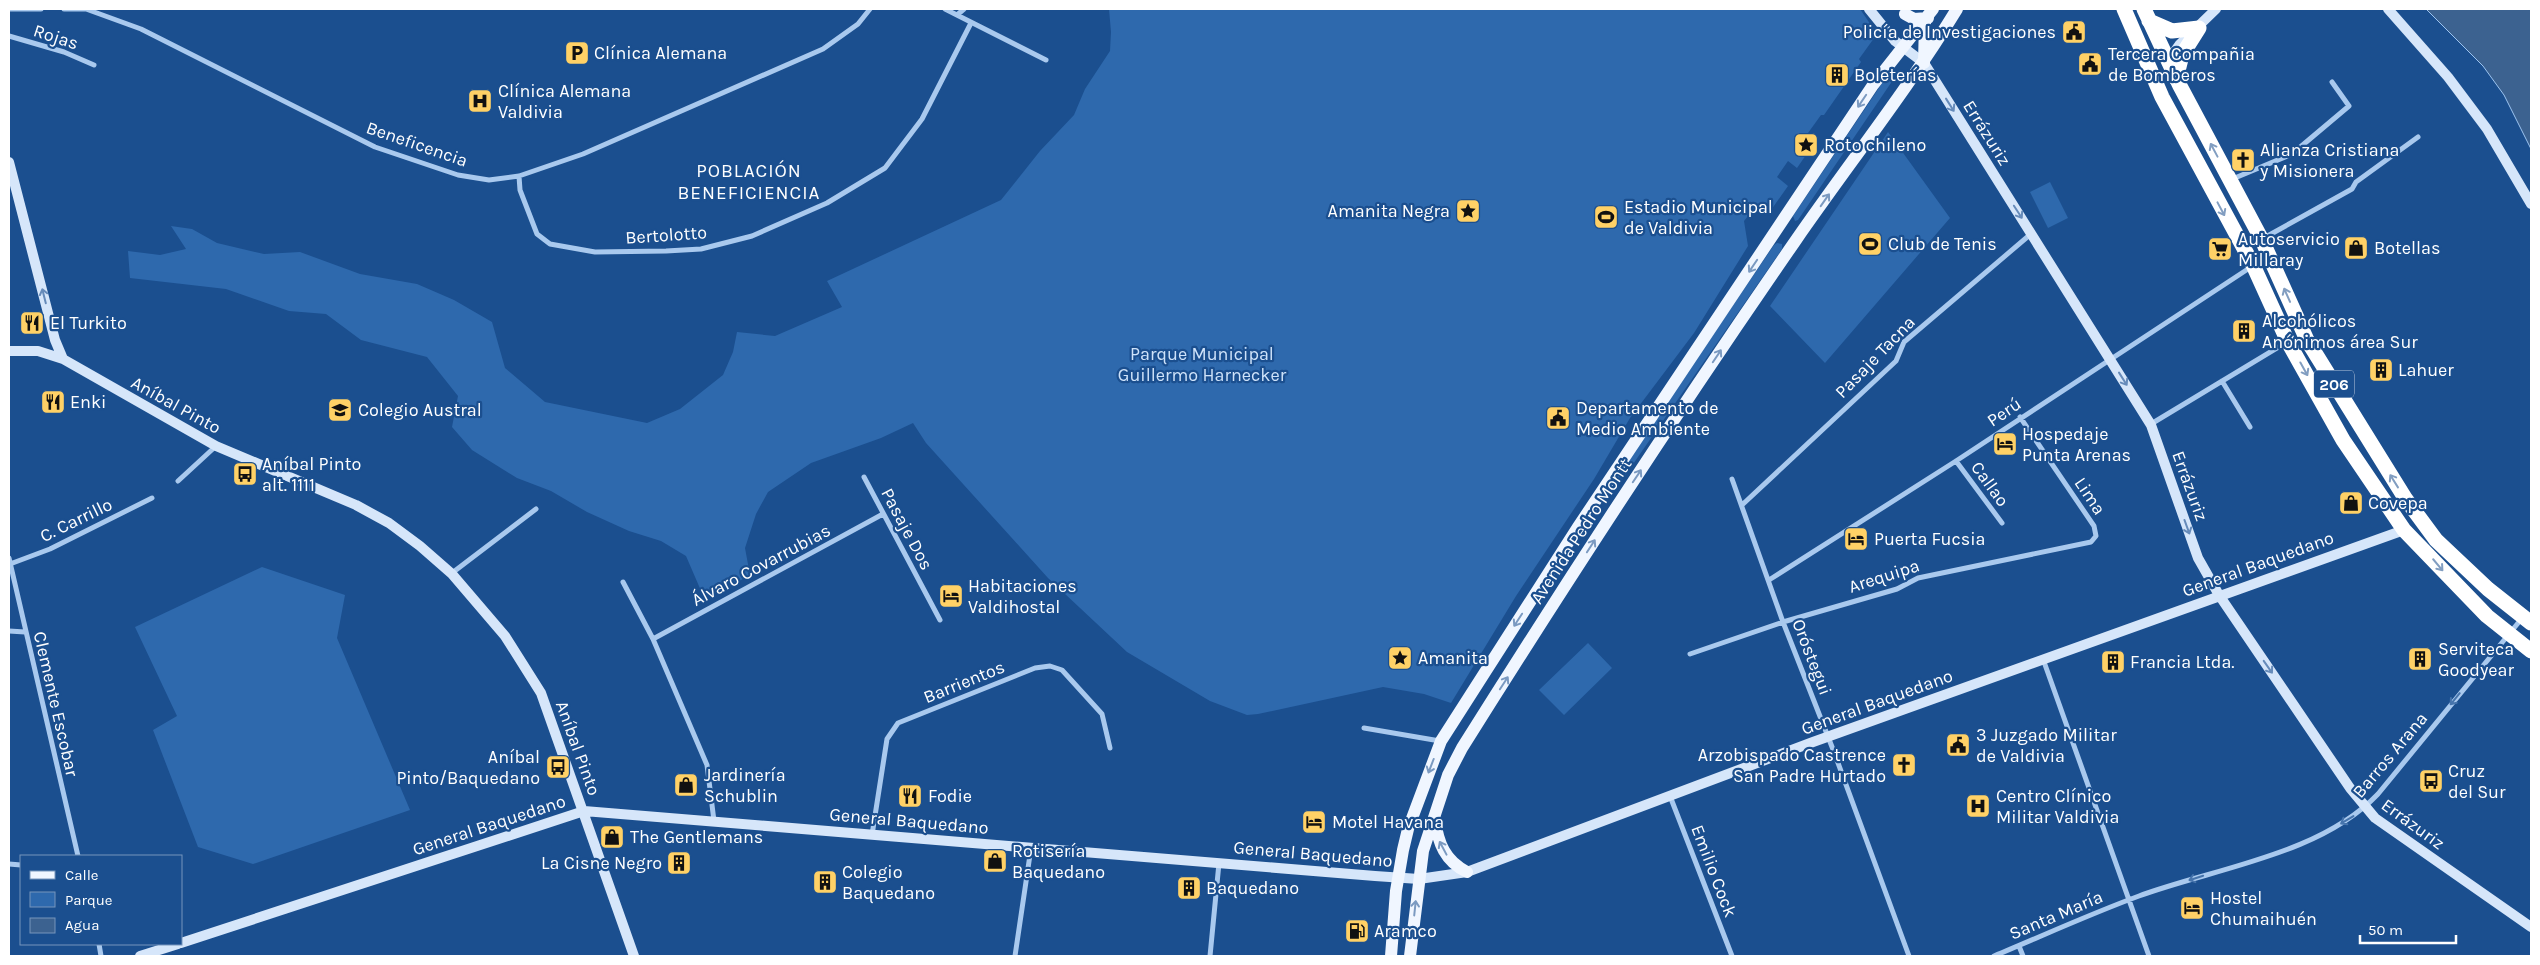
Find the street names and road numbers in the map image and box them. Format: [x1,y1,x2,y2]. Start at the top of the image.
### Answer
street label: Rojas [31,19,81,55]
street label: Errázuriz [1958,96,2016,170]
street label: Beneficencia [363,116,471,172]
street label: Bertolotto [624,221,708,249]
street label: Pasaje Tacna [1830,311,1920,403]
road number: 206 [2314,370,2354,398]
street label: Aníbal Pinto [127,371,225,439]
street label: Perú [1983,393,2025,431]
street label: Errázuriz [2167,448,2213,524]
street label: Avenida Pedro Montt [1526,454,1636,608]
street label: Callao [1966,457,2014,511]
street label: Lima [2070,473,2110,519]
street label: Pasaje Dos [876,484,938,574]
street label: C. Carrillo [36,493,116,547]
street label: Álvaro Covarrubias [687,518,834,611]
street label: General Baquedano [2179,526,2337,602]
street label: Arequipa [1846,554,1922,598]
street label: Oróstegui [1787,616,1837,698]
street label: Clemente Escobar [29,629,84,779]
street label: Barrientos [920,656,1008,708]
street label: General Baquedano [1798,664,1956,740]
street label: Aníbal Pinto [551,698,605,798]
street label: Barros Arana [2348,708,2432,802]
street label: General Baquedano [410,790,568,860]
street label: Errázuriz [2377,794,2449,854]
street label: General Baquedano [828,803,990,839]
street label: Emilio Cock [1686,822,1742,920]
street label: General Baquedano [1232,836,1394,872]
street label: Santa María [2006,885,2106,945]

